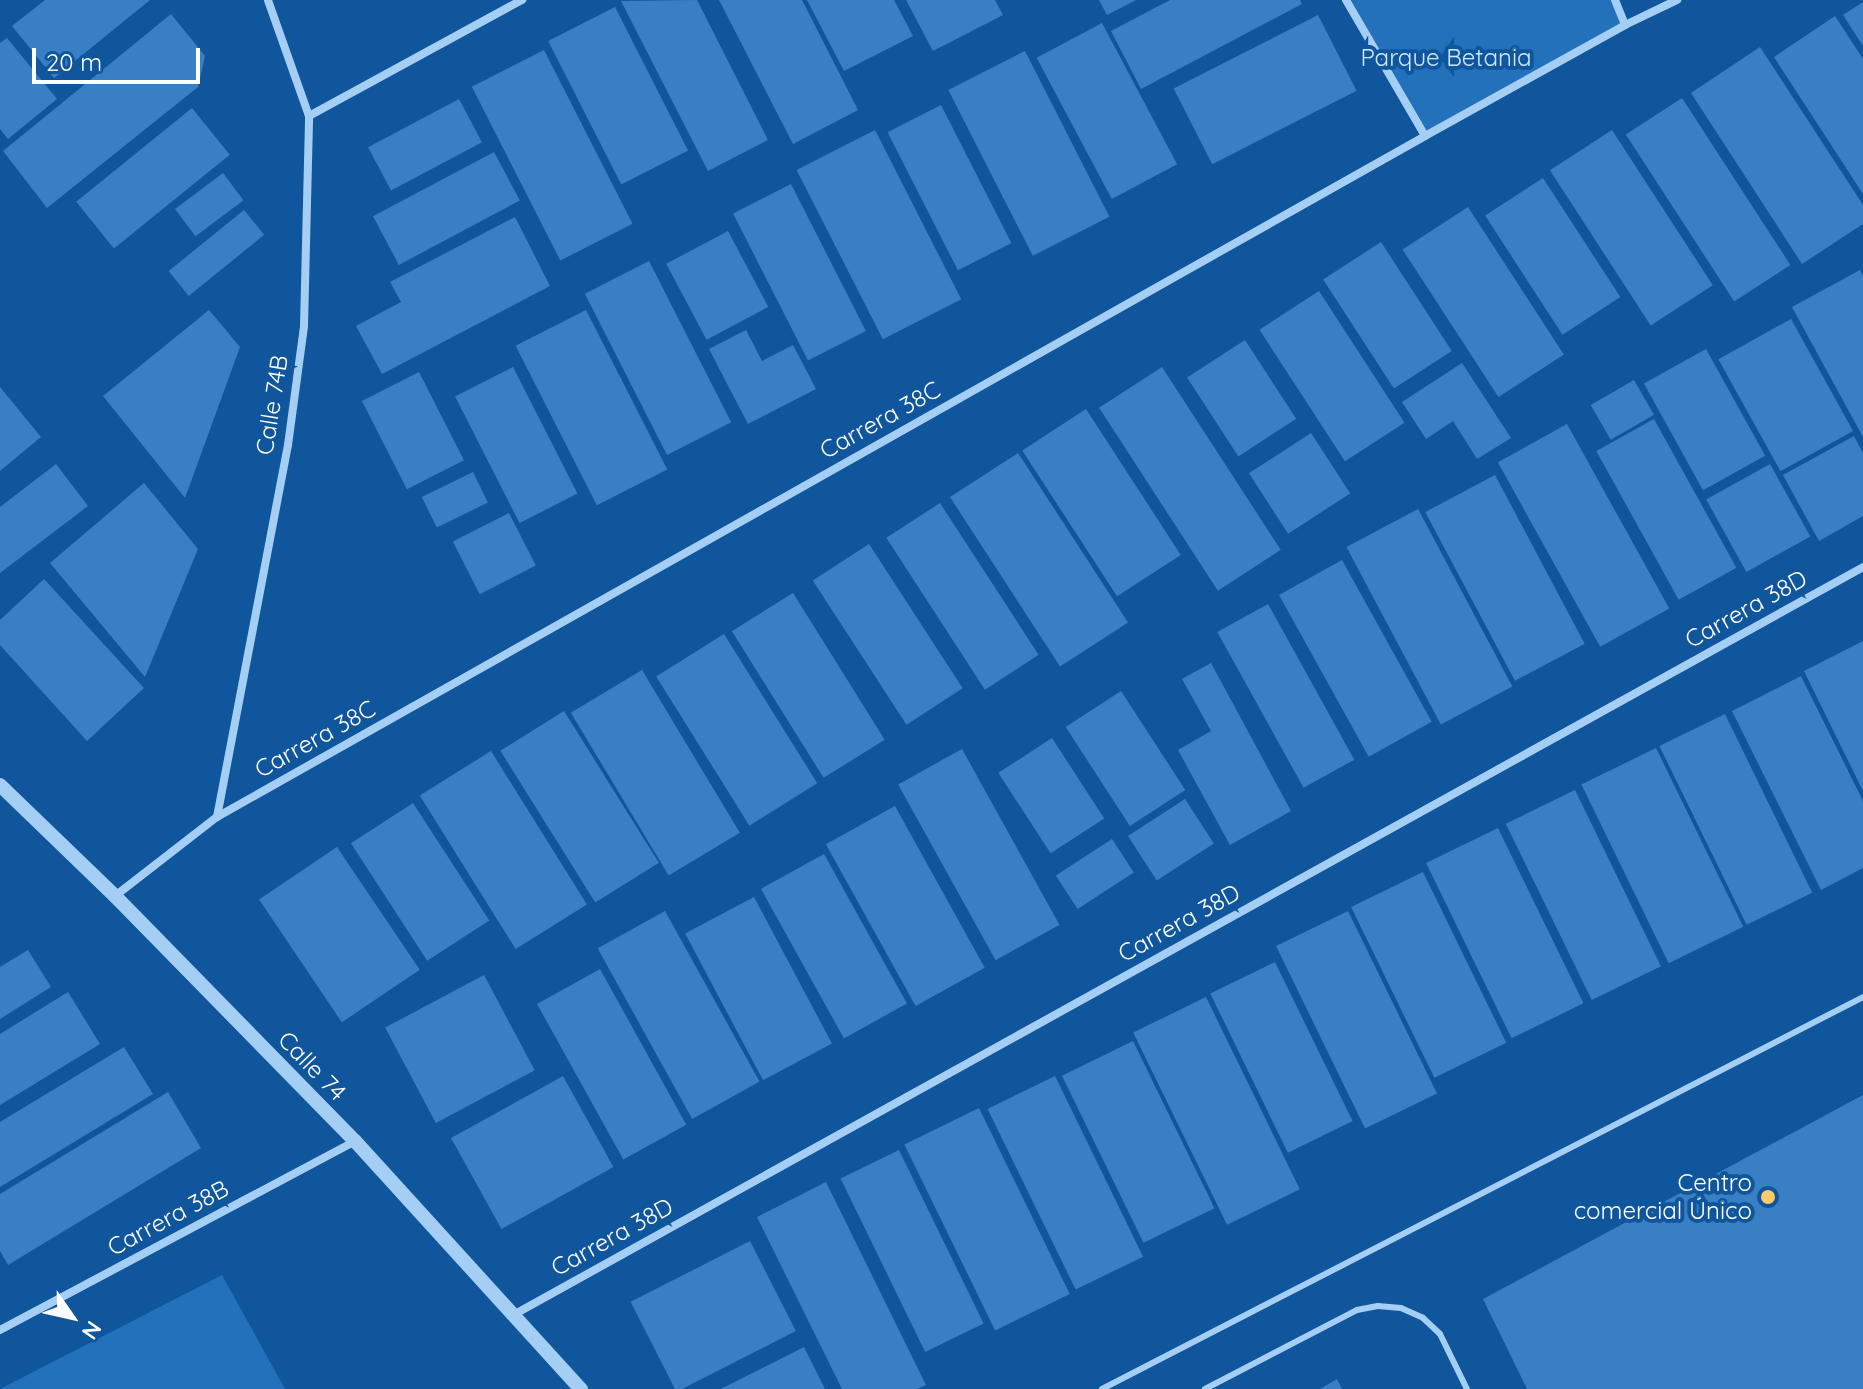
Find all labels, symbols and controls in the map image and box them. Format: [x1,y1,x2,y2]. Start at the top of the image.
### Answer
scale bar [36,32,204,82]
park label: Parque Betania [1360,44,1532,72]
text: 20 m [46,47,102,77]
street label: Calle 74B [250,353,294,457]
street label: Carrera 38C [815,375,945,465]
street label: Carrera 38D [1680,564,1812,654]
street label: Carrera 38C [250,694,380,784]
street label: Carrera 38D [1113,878,1245,968]
street label: Calle 74 [272,1025,352,1107]
place label: Centro comercial Único [1574,1169,1752,1225]
street label: Carrera 38B [103,1174,233,1262]
marker: Centro comercial Único [1759,1188,1777,1206]
street label: Carrera 38D [546,1192,678,1282]
north arrow [32,1277,112,1357]
text: N [76,1316,108,1345]

